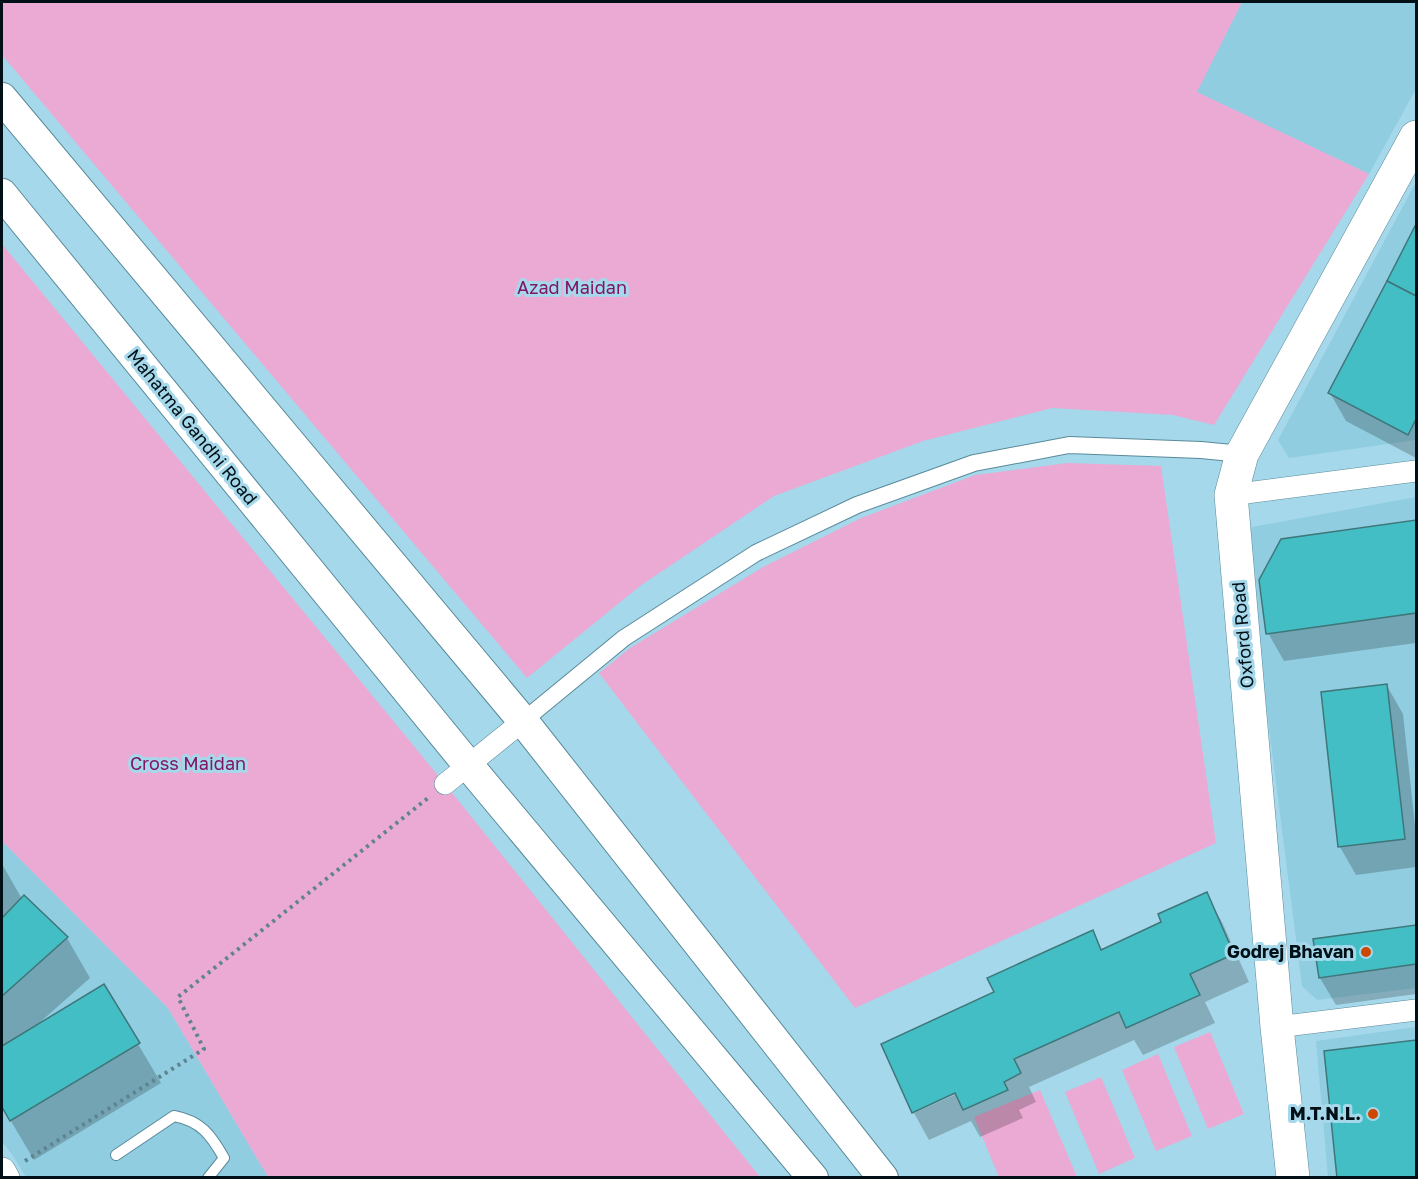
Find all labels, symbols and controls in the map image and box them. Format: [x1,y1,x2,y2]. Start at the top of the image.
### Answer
park label: Azad Maidan [517,276,627,298]
street label: Mahatma Gandhi Road [123,344,262,509]
street label: Oxford Road [1226,581,1258,689]
park label: Cross Maidan [130,752,246,774]
place label: Godrej Bhavan [1227,940,1354,962]
marker: Godrej Bhavan [1359,945,1373,959]
place label: M.T.N.L. [1290,1102,1361,1124]
marker: M.T.N.L. [1366,1107,1380,1121]

